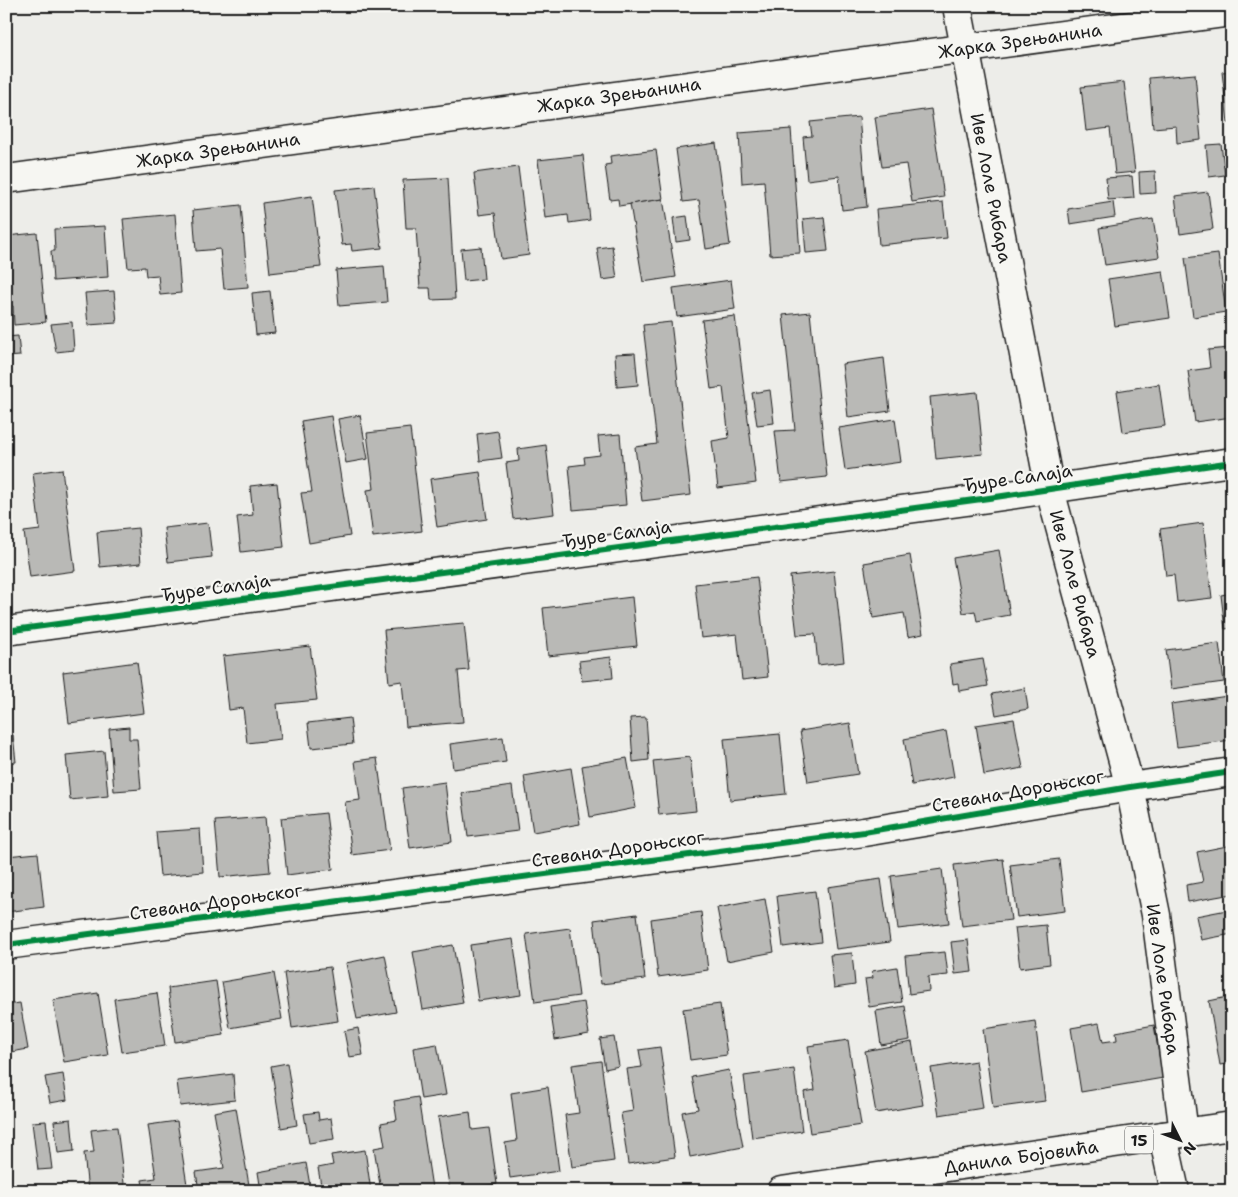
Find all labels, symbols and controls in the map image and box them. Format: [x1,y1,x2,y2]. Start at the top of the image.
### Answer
street label: Жарка Зрењанина [937,18,1103,64]
street label: Жарка Зрењанина [536,72,702,118]
street label: Иве Лоле Рибара [965,111,1017,265]
street label: Жарка Зрењанина [135,127,301,173]
street label: Ђуре Салаја [962,458,1074,498]
street label: Иве Лоле Рибара [1044,507,1106,661]
street label: Ђуре Салаја [561,514,673,554]
street label: Ђуре Салаја [160,568,272,608]
street label: Стевана Дороњског [930,764,1106,818]
street label: Стевана Дороњског [530,825,706,873]
street label: Стевана Дороњског [128,878,304,926]
street label: Иве Лоле Рибара [1141,902,1185,1056]
north arrow [1156,1114,1206,1164]
road number: 15 [1125,1126,1153,1154]
street label: Данила Бојовића [942,1134,1100,1180]
text: N [1179,1139,1200,1159]

